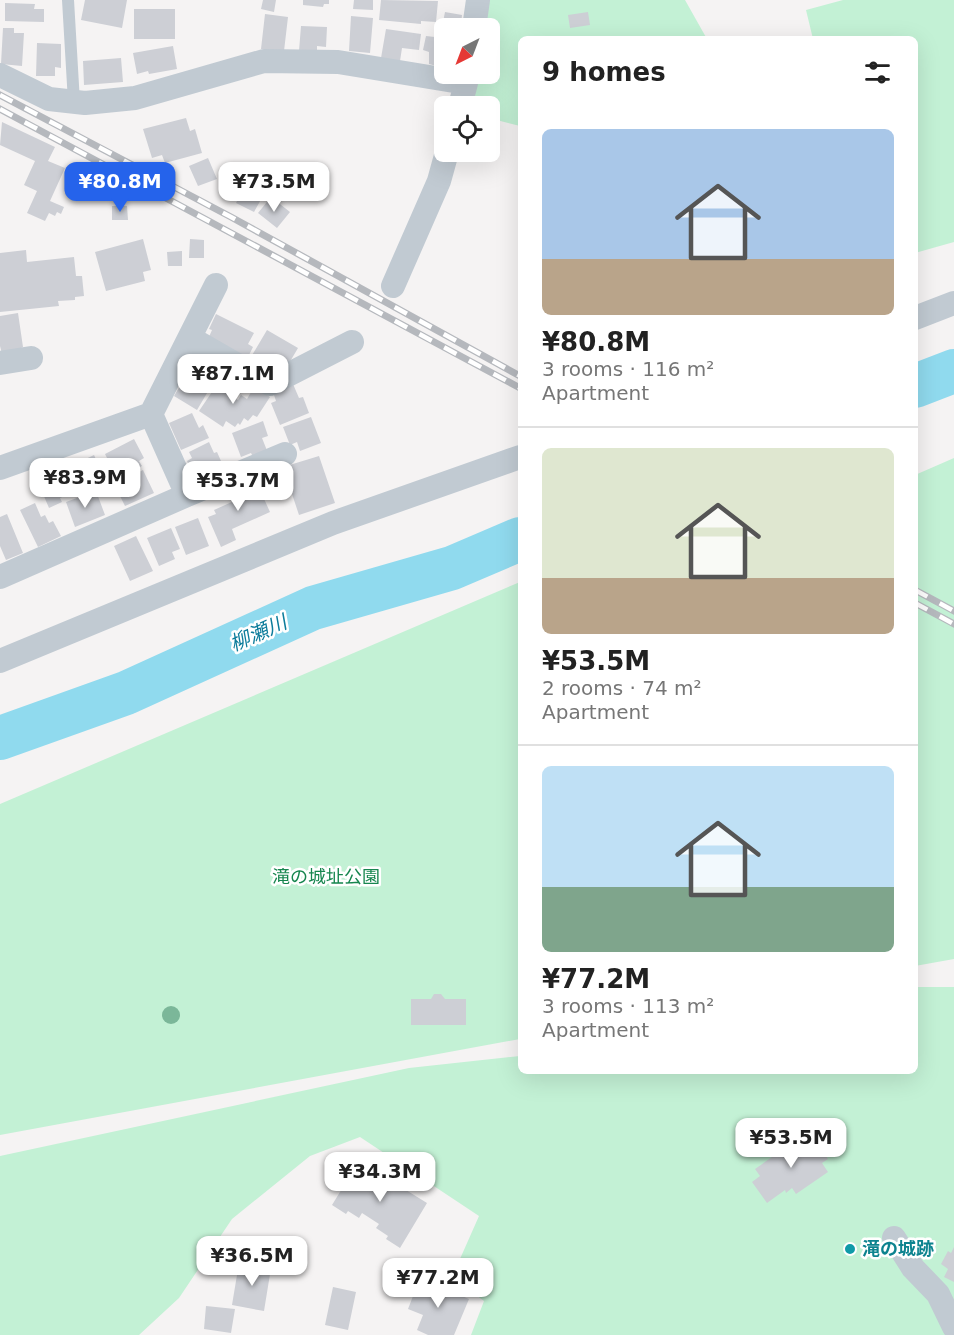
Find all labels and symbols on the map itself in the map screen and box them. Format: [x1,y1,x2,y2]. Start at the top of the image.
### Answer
north arrow [434,18,500,84]
pin: ¥80.8M [71,162,169,213]
pin: ¥73.5M [225,162,323,213]
pin: ¥87.1M [184,354,282,405]
pin: ¥83.9M [36,458,134,509]
pin: ¥53.7M [189,461,287,512]
water label: 柳瀬川 [226,609,292,656]
park label: 滝の城址公園 [272,866,380,887]
pin: ¥53.5M [742,1118,840,1169]
pin: ¥34.3M [331,1152,429,1203]
pin: ¥36.5M [203,1236,301,1287]
place label: 滝の城跡 [862,1238,934,1259]
marker: 滝の城跡 [843,1242,857,1256]
pin: ¥77.2M [389,1258,487,1309]

